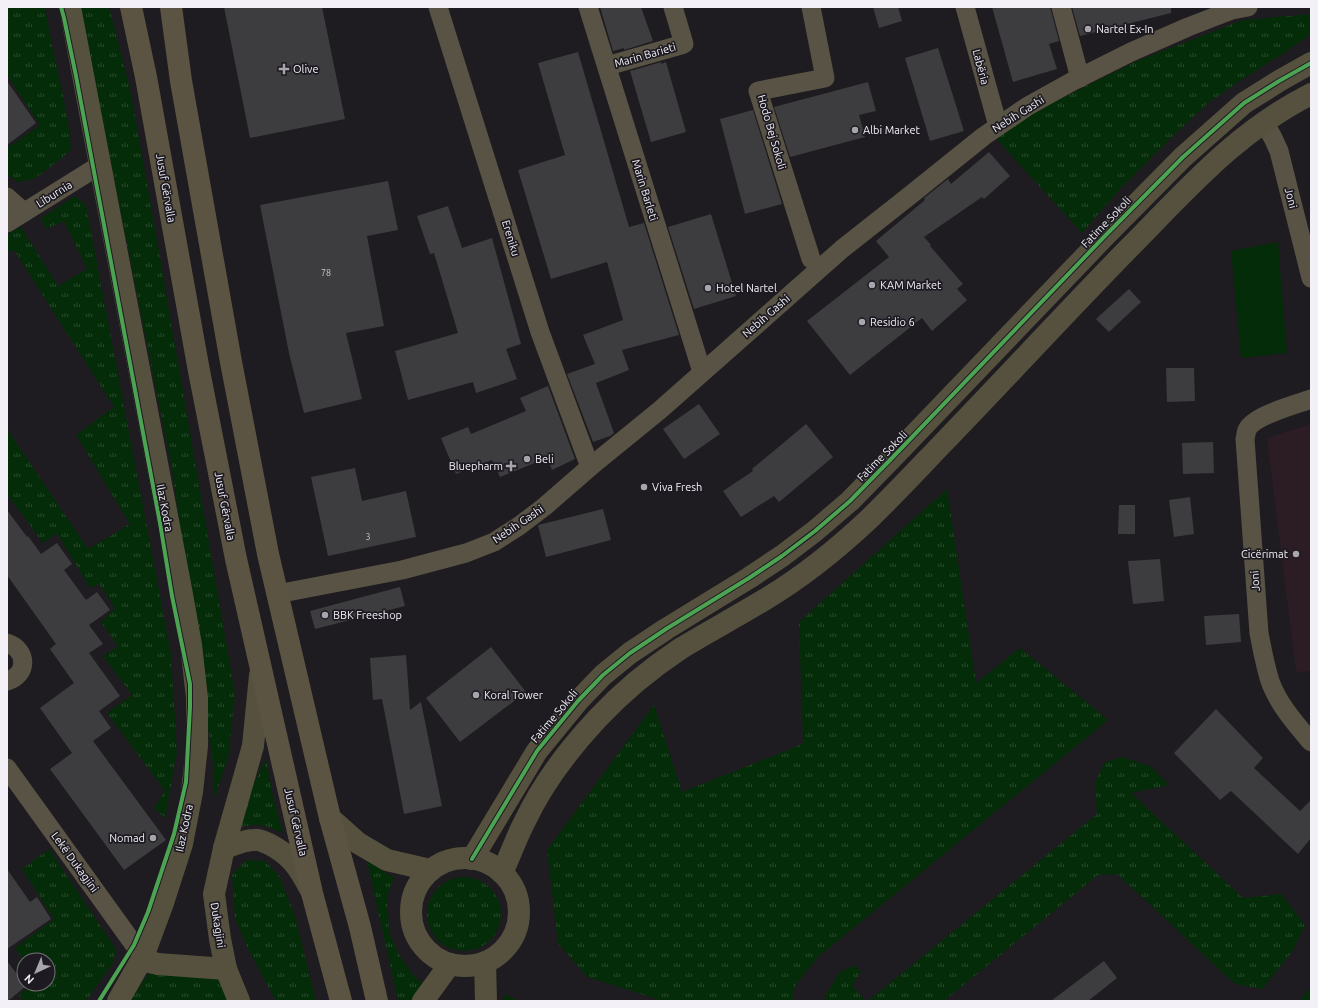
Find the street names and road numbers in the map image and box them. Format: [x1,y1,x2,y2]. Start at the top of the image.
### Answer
street label: Marin Barieti [613,40,677,70]
street label: Labëria [971,48,991,86]
street label: Hodo Bej Sokoli [756,93,788,171]
street label: Nebih Gashi [990,93,1046,135]
street label: Jusuf Gërvalla [154,153,178,223]
street label: Marin Barleti [630,158,660,222]
street label: Liburnia [34,178,74,210]
street label: Joni [1283,186,1299,210]
street label: Fatime Sokoli [1079,194,1133,250]
street label: Ereniku [500,218,522,258]
street label: Nebih Gashi [740,292,792,340]
street label: Fatime Sokoli [855,429,909,483]
street label: Jusuf Gërvalla [212,471,238,541]
street label: Ilaz Kodra [155,483,175,533]
street label: Nebih Gashi [490,503,546,545]
street label: Joni [1248,570,1262,592]
street label: Fatime Sokoli [528,687,580,745]
street label: Jusuf Gërvalla [282,787,310,857]
street label: Ilaz Kodra [173,803,195,853]
street label: Lekë Dukagjini [49,830,101,894]
street label: Dukagjini [208,901,228,949]

